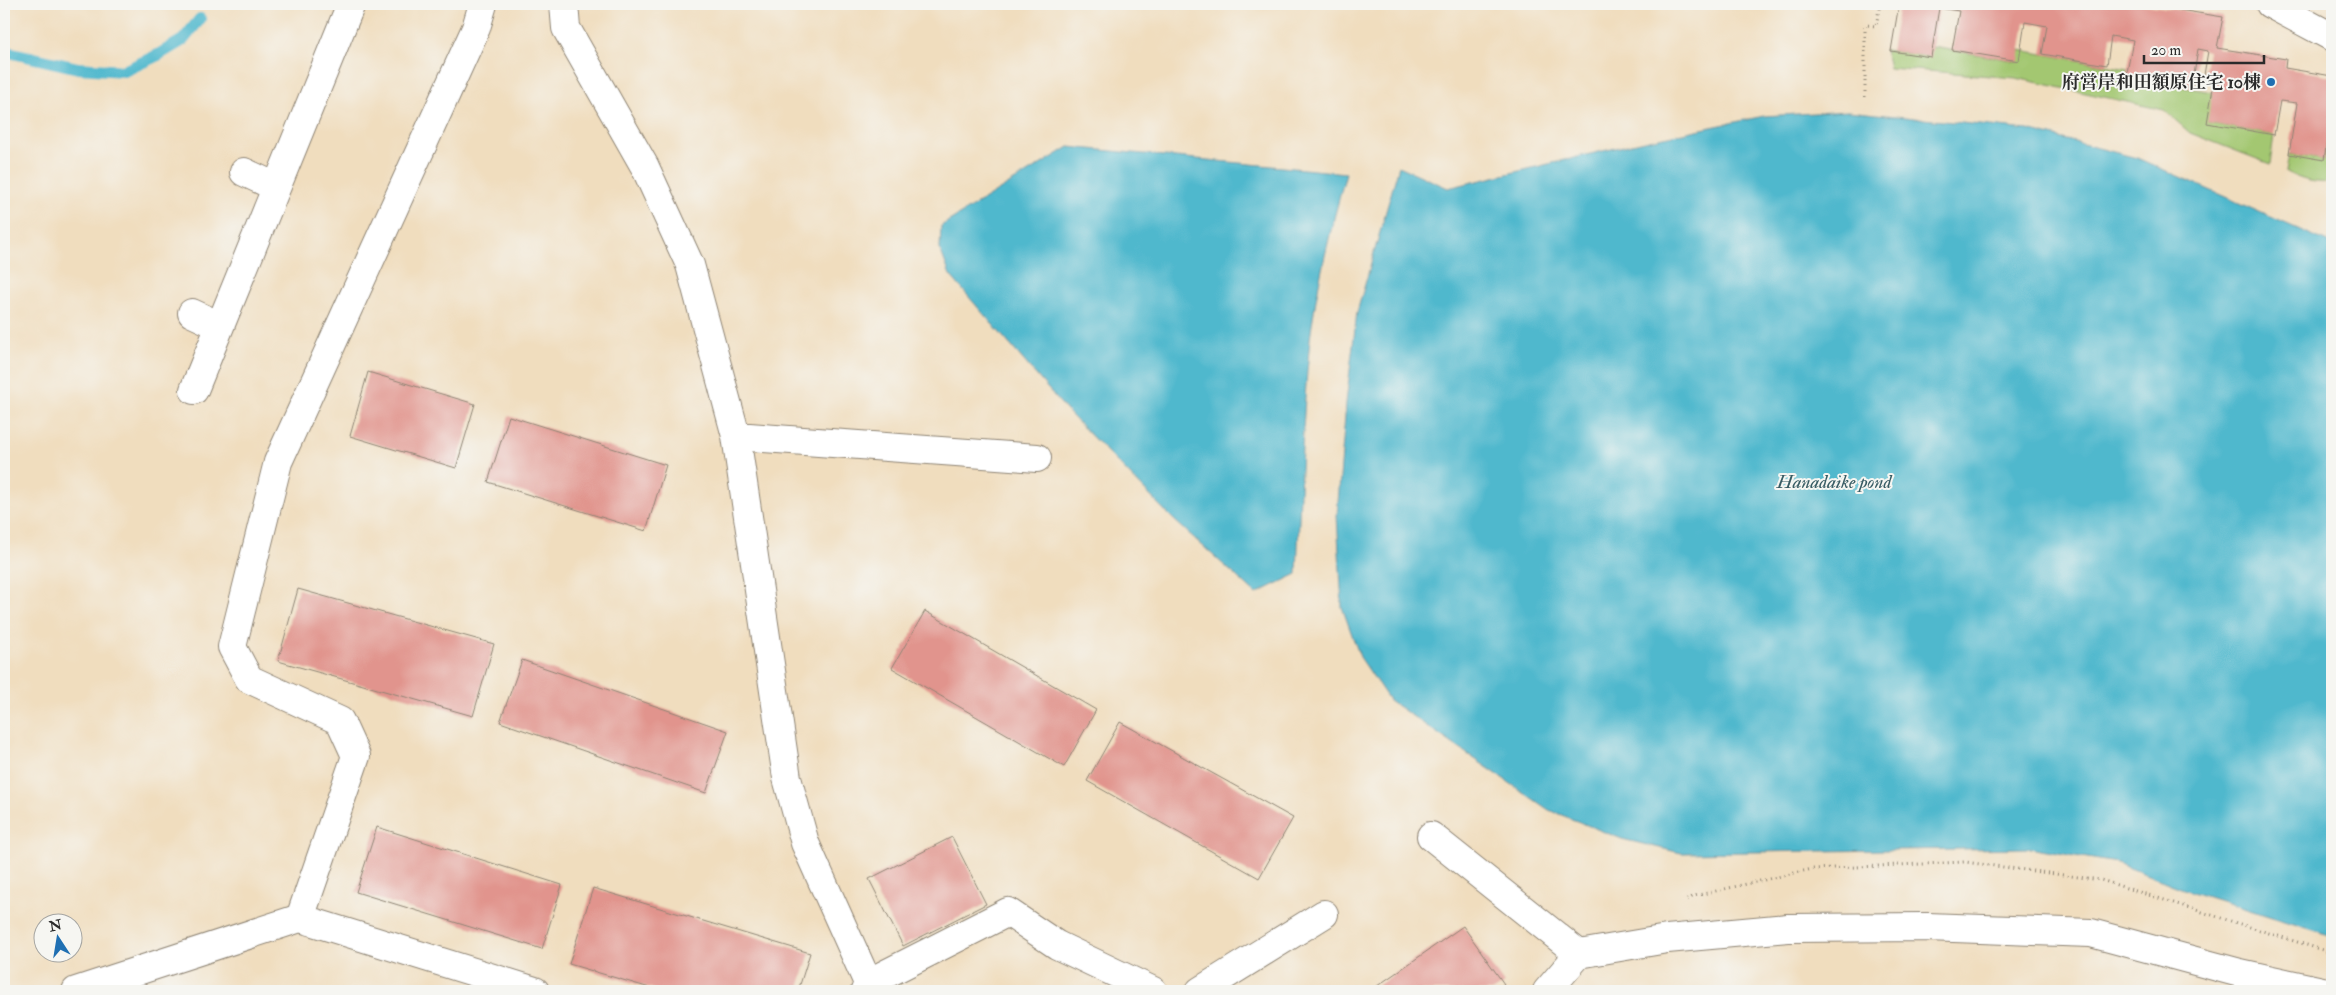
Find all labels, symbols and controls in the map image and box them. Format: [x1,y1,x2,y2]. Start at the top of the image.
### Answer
scale bar [2144,32,2264,64]
text: 20 m [2151,41,2181,60]
place label: 府営岸和田額原住宅 10棟 [2062,71,2261,94]
marker: 府営岸和田額原住宅 10棟 [2265,76,2277,88]
water label: Hanadaike pond [1776,470,1892,494]
north arrow [32,912,82,962]
text: N [47,916,64,936]

